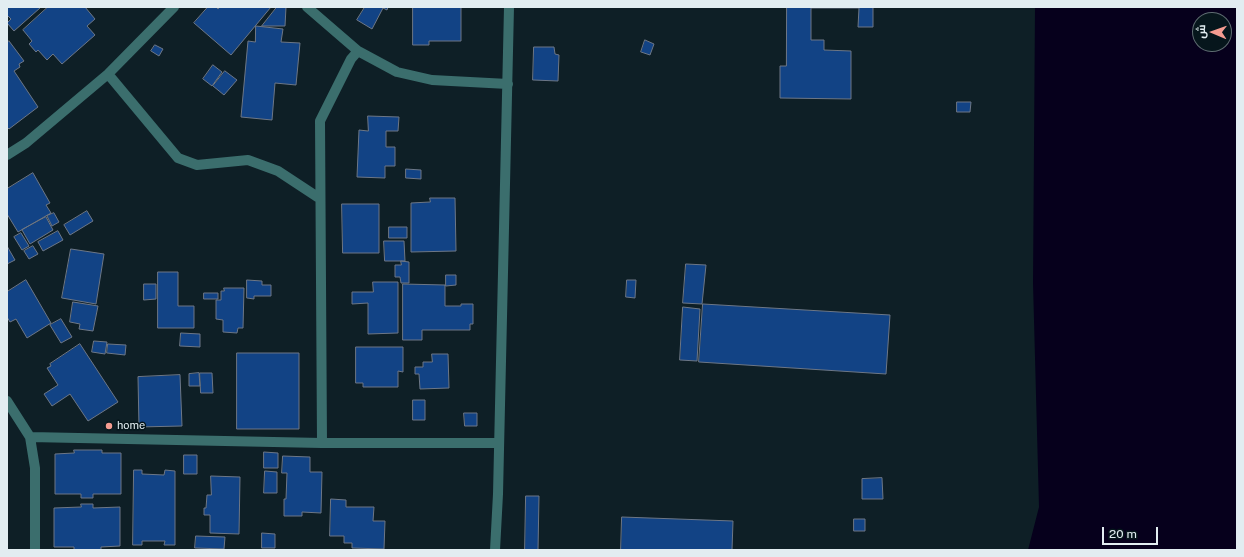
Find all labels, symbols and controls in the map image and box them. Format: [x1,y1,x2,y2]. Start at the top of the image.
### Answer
north arrow [1192,12,1232,52]
text: ش [1195,24,1207,39]
place label: home [117,419,145,433]
marker: home [104,421,114,431]
scale bar [1104,519,1160,545]
text: 20 m [1109,527,1137,541]

